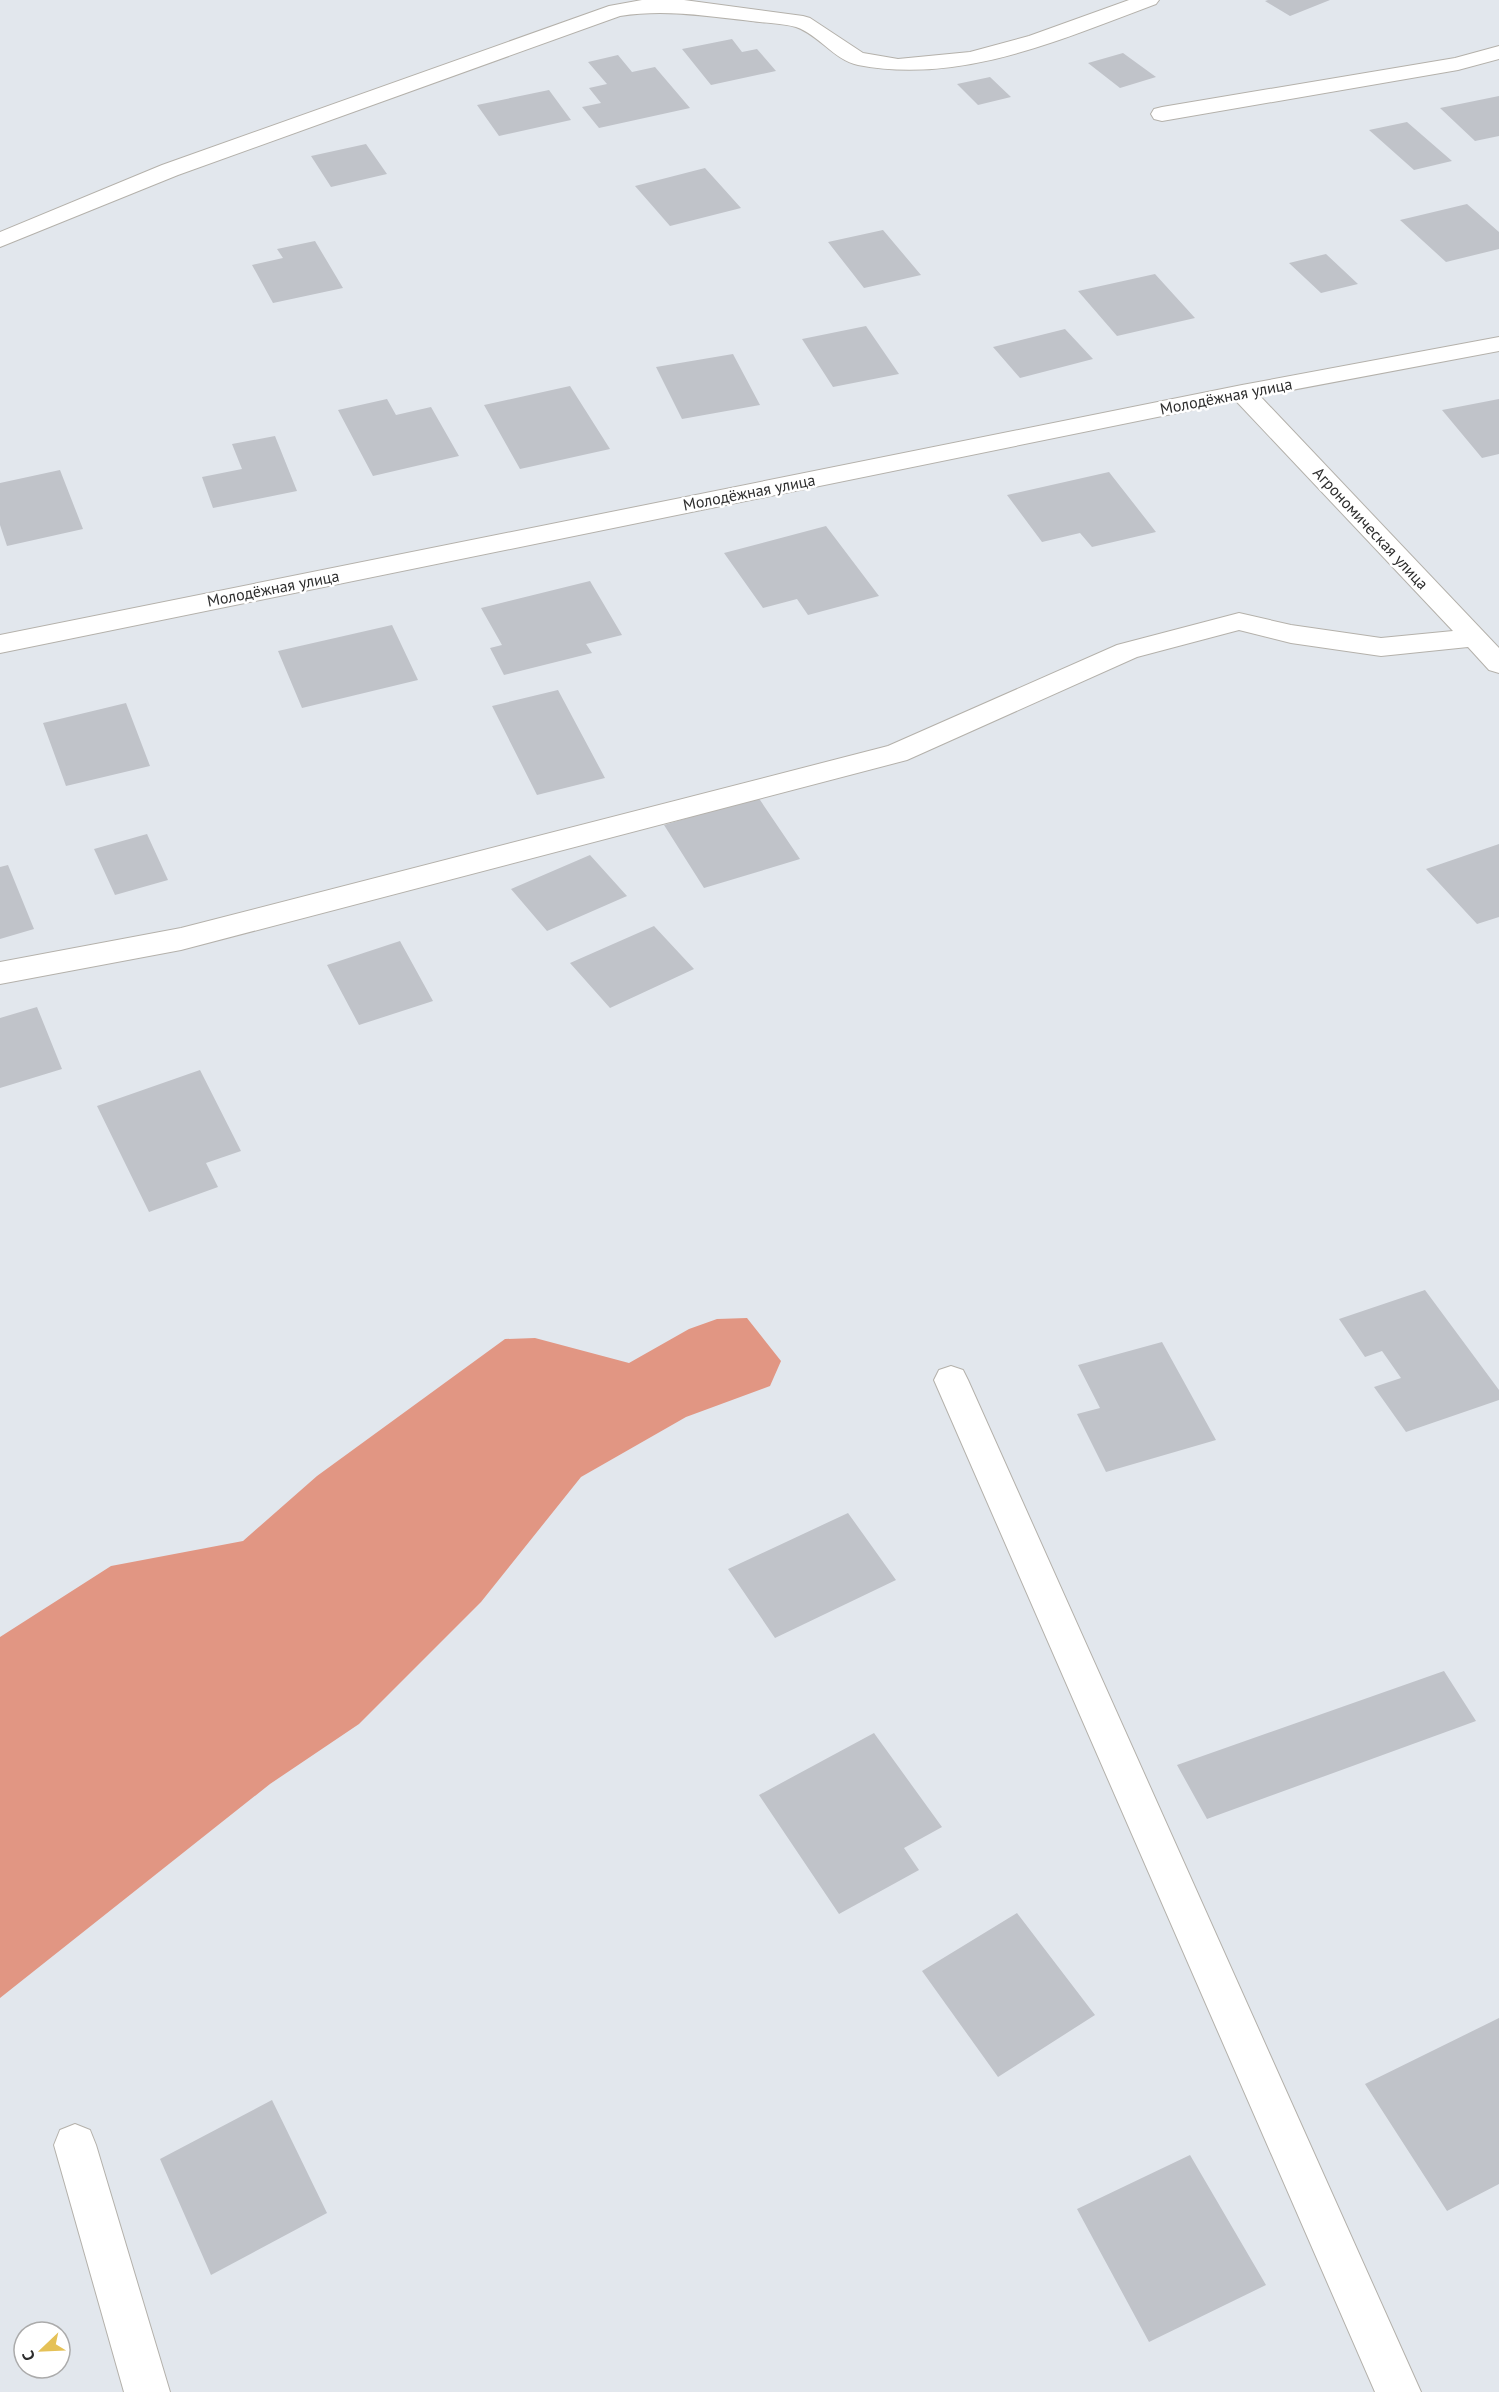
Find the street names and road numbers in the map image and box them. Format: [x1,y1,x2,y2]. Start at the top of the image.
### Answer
street label: Молодёжная улица [1158,373,1294,419]
street label: Агрономическая улица [1309,463,1433,593]
street label: Молодёжная улица [681,469,817,515]
street label: Молодёжная улица [205,565,341,611]

